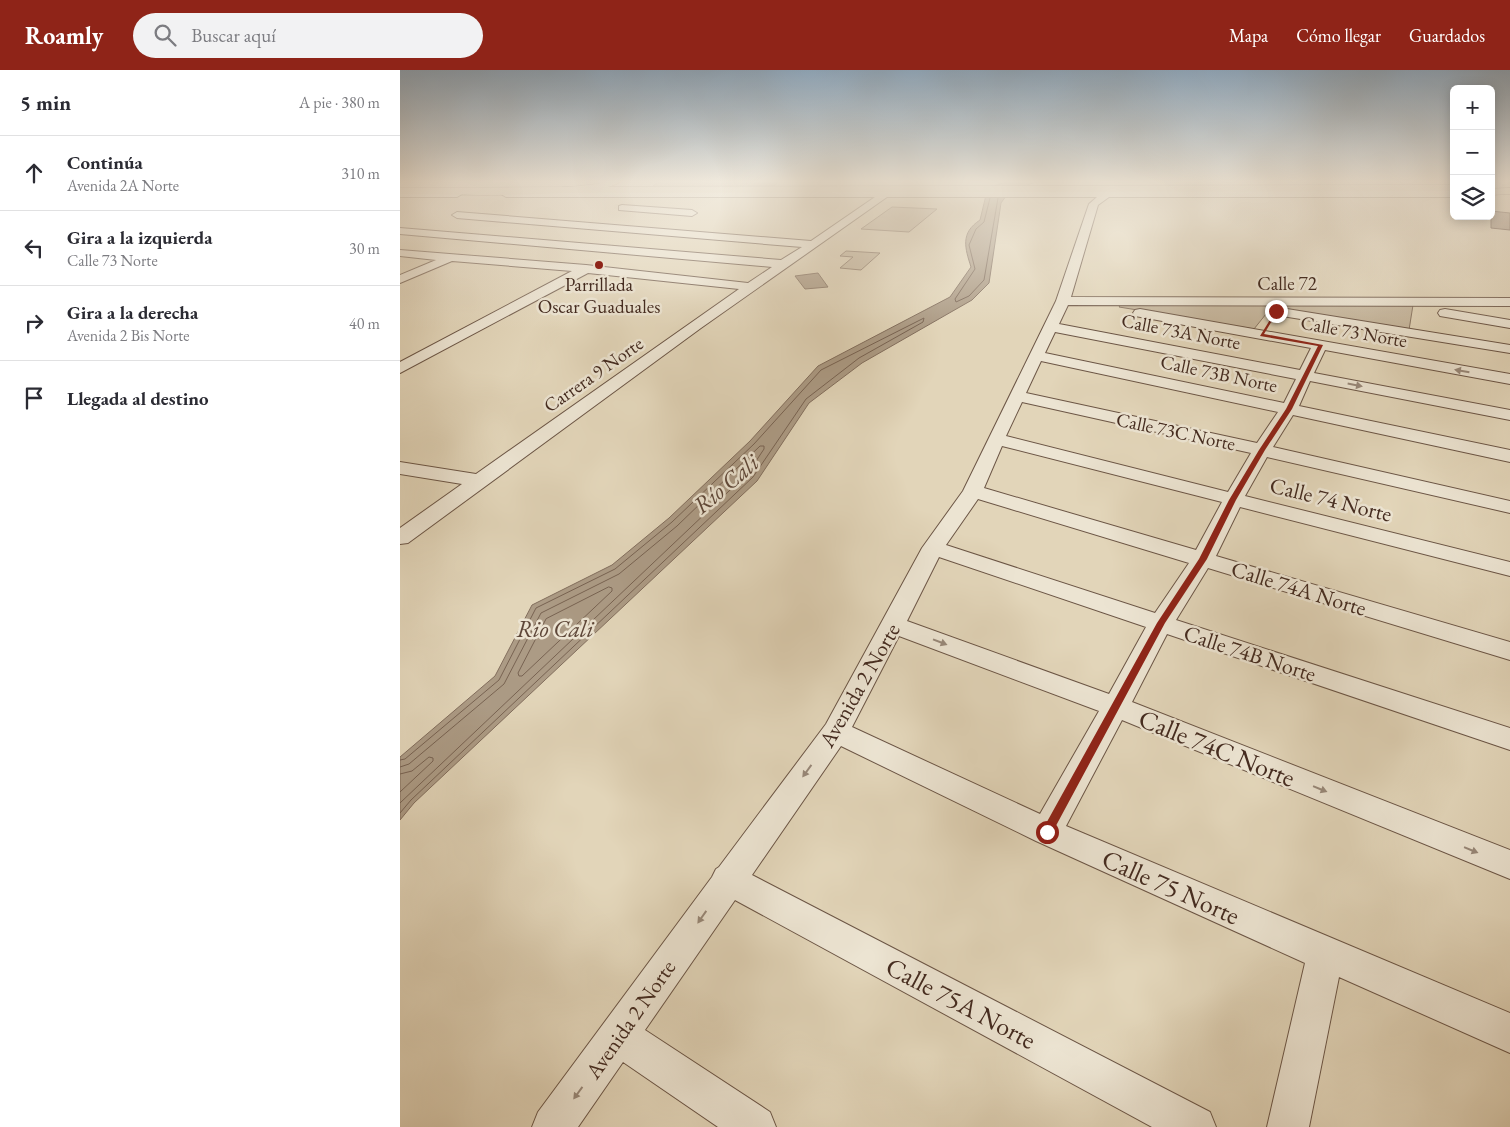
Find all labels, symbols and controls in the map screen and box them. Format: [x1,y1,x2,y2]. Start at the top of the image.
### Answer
search box [133,13,483,58]
text: Roamly [25,20,103,51]
icon: search [151,21,179,49]
text: Buscar aquí [191,23,276,48]
text: Mapa [1229,24,1268,47]
text: Cómo llegar [1296,24,1381,47]
text: Guardados [1409,24,1485,47]
map controls [1450,85,1495,220]
button: + [1450,85,1495,130]
text: 5 min [20,89,71,116]
text: A pie · 380 m [299,92,380,113]
button: − [1450,130,1495,175]
text: Continúa [67,150,143,175]
icon: ahead [20,159,48,187]
text: 310 m [341,163,380,184]
text: Avenida 2A Norte [67,175,179,196]
button: layers [1450,175,1495,220]
text: Gira a la izquierda [67,225,213,250]
icon: left [20,234,48,262]
text: 30 m [349,238,380,259]
text: Calle 73 Norte [67,250,158,271]
marker: Parrillada Oscar Guaduales [593,259,605,271]
street label: Calle 72 [1257,271,1317,296]
place label: Parrillada Oscar Guaduales [538,272,660,319]
text: Gira a la derecha [67,300,198,325]
route end [1265,300,1288,323]
street label: Calle 73A Norte [1119,308,1243,355]
icon: right [20,309,48,337]
street label: Calle 73 Norte [1299,310,1409,353]
text: 40 m [349,313,380,334]
text: Avenida 2 Bis Norte [67,325,190,346]
street label: Carrera 9 Norte [539,331,648,418]
street label: Calle 73B Norte [1158,349,1280,398]
one-way arrow [1454,366,1470,374]
one-way arrow [1347,381,1362,389]
icon: arrive [20,384,48,412]
text: Llegada al destino [67,386,209,411]
street label: Calle 73C Norte [1114,407,1238,456]
water label: Río Cali [686,446,766,520]
street label: Calle 74 Norte [1267,470,1395,529]
street label: Calle 74A Norte [1228,554,1370,623]
water label: Rio Cali [516,613,595,644]
street label: Avenida 2 Norte [812,618,907,753]
street label: Calle 74B Norte [1180,618,1320,689]
one-way arrow [933,638,948,646]
street label: Calle 74C Norte [1134,701,1300,795]
one-way arrow [802,764,812,778]
one-way arrow [1313,785,1328,793]
route start [1036,821,1059,844]
street label: Calle 75 Norte [1097,842,1245,932]
one-way arrow [1463,846,1478,854]
one-way arrow [697,910,707,924]
street label: Calle 75A Norte [880,949,1042,1057]
street label: Avenida 2 Norte [578,954,682,1085]
one-way arrow [573,1086,583,1099]

